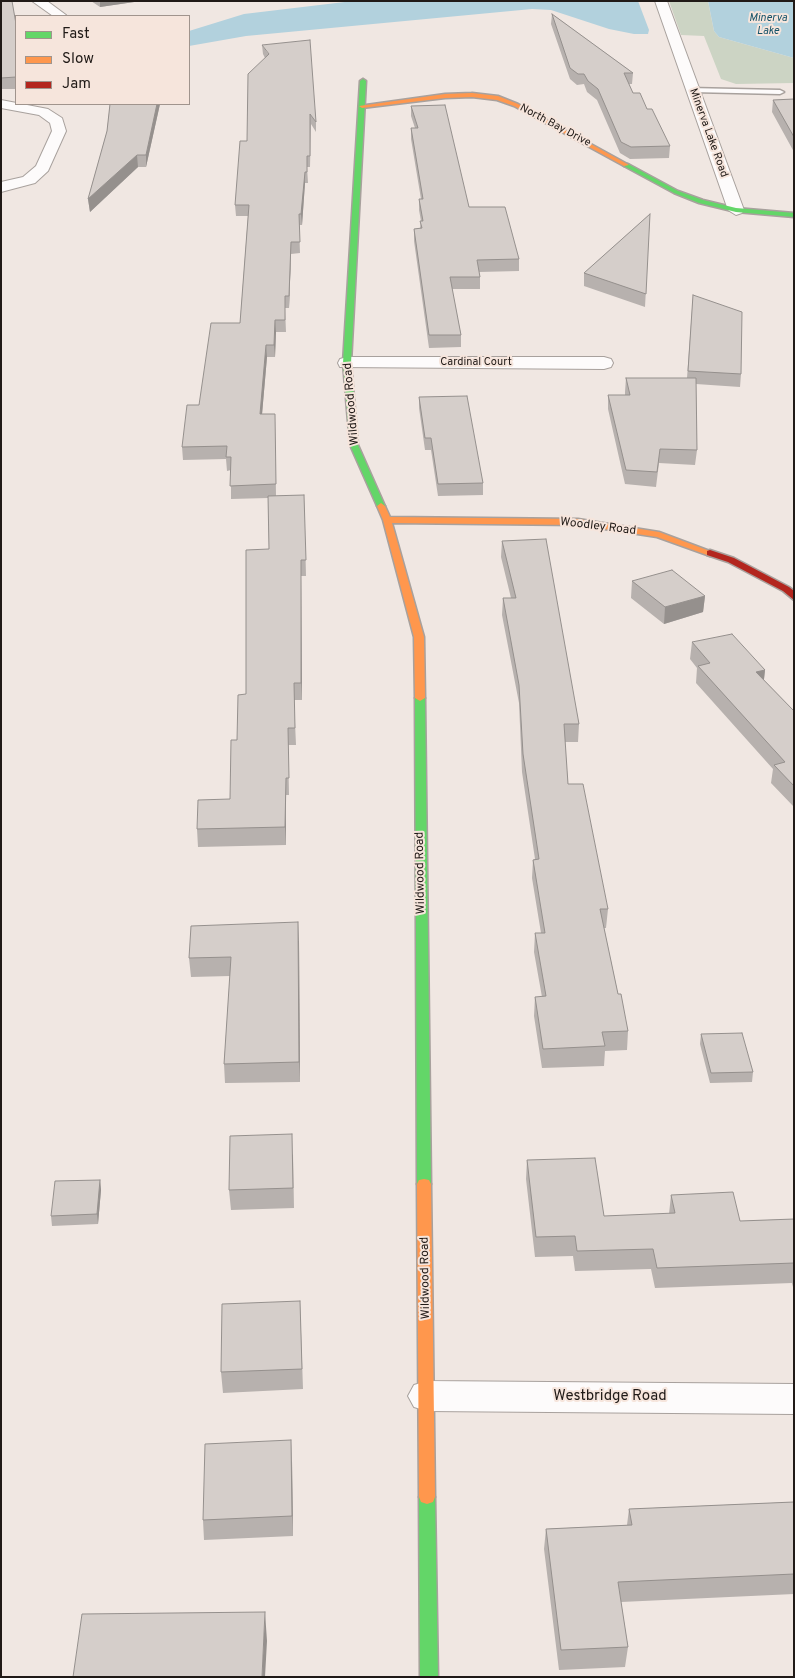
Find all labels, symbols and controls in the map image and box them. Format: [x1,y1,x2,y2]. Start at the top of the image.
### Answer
water label: Minerva Lake [749,12,787,38]
legend [15,15,190,105]
text: Fast [62,25,90,44]
text: Slow [62,50,94,69]
text: Jam [62,75,91,94]
street label: Minerva Lake Road [686,87,730,179]
street label: North Bay Drive [517,102,593,150]
street label: Cardinal Court [440,356,512,370]
street label: Wildwood Road [341,362,363,446]
street label: Woodley Road [559,515,637,539]
street label: Wildwood Road [413,832,429,914]
street label: Wildwood Road [418,1237,434,1319]
street label: Westbridge Road [553,1388,667,1406]

